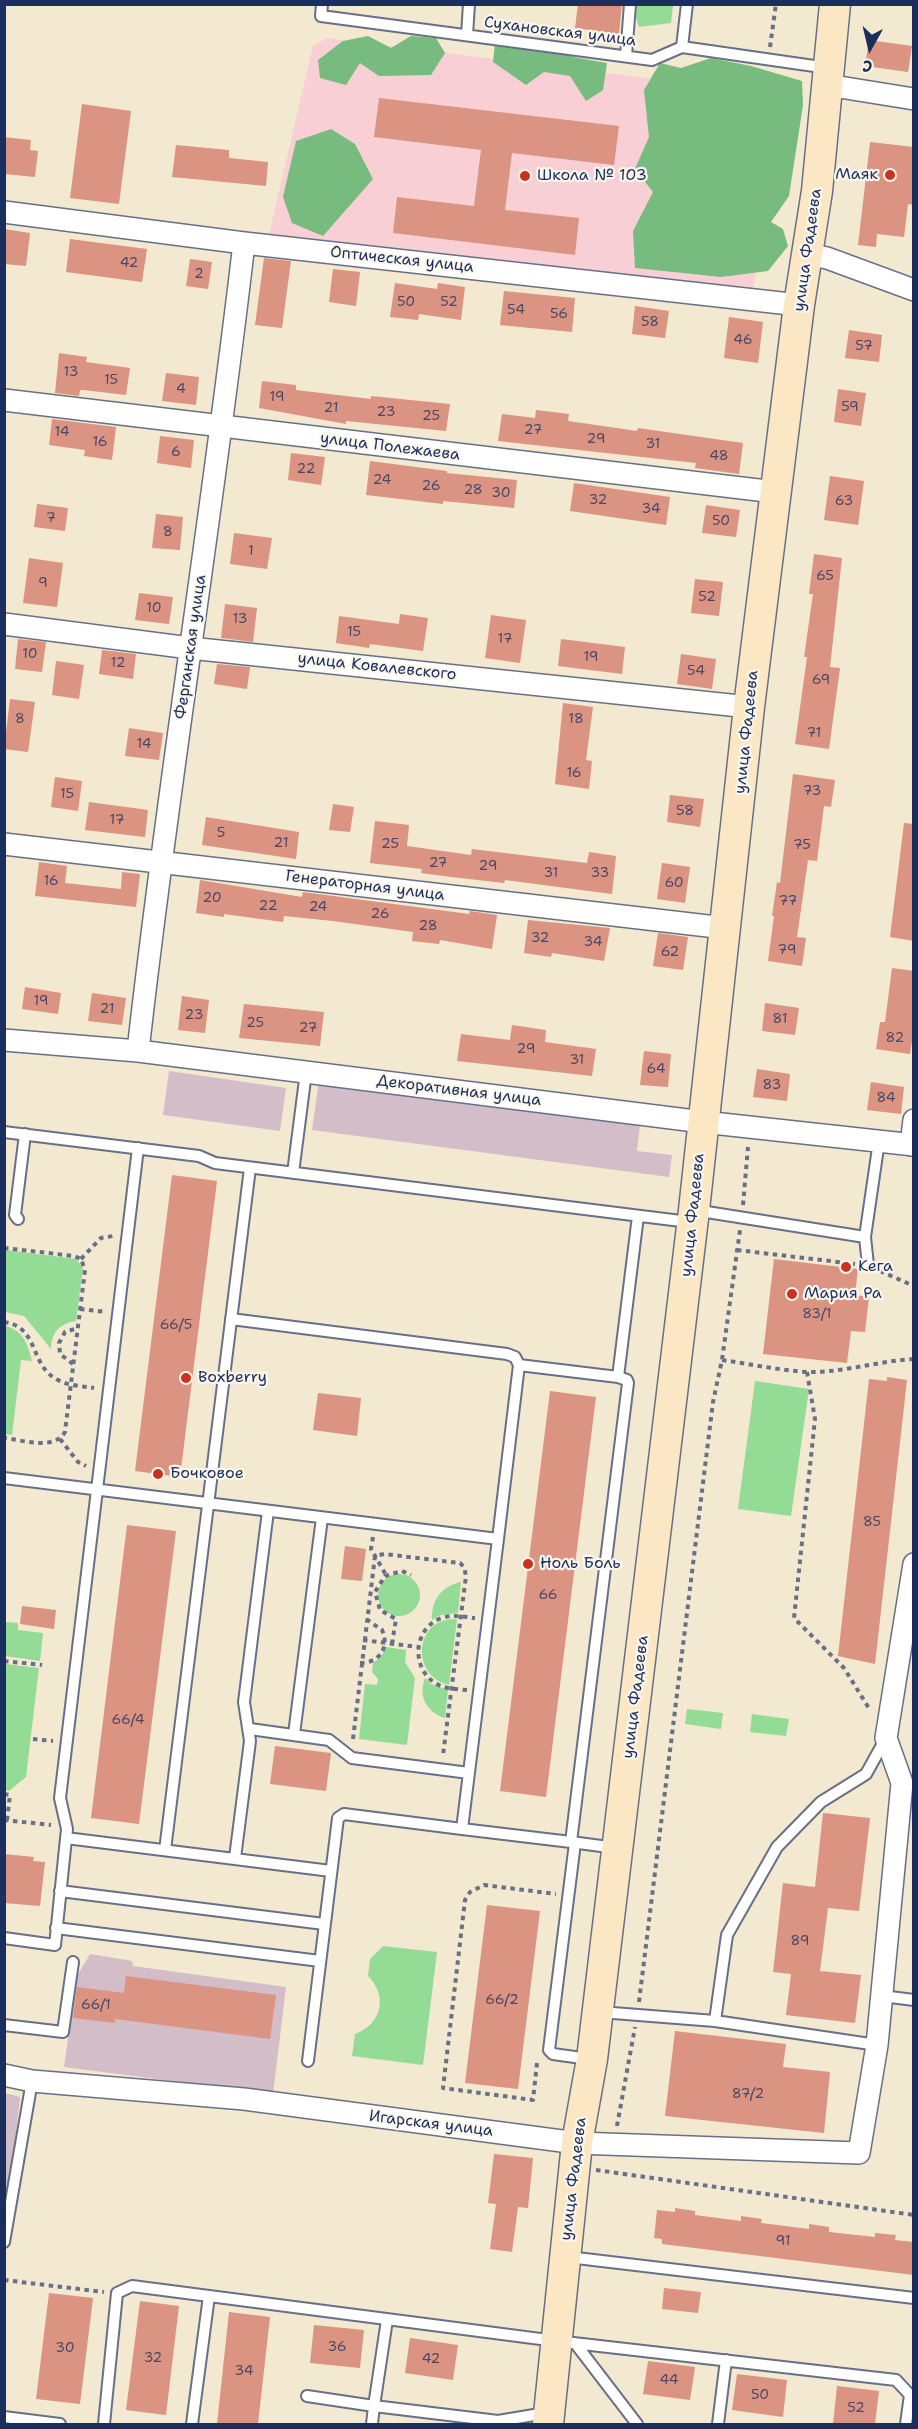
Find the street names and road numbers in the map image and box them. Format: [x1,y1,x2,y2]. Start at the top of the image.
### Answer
street label: Сухановская улица [483,13,637,51]
street label: улица Фадеева [790,187,826,313]
street label: Оптическая улица [329,243,475,277]
street label: улица Полежаева [319,429,461,465]
street label: Ферганская улица [171,573,211,721]
street label: улица Ковалевского [297,649,457,685]
street label: улица Фадеева [731,669,763,795]
street label: Генераторная улица [284,867,446,905]
street label: Декоративная улица [376,1071,542,1111]
street label: улица Фадеева [677,1152,709,1278]
street label: улица Фадеева [619,1634,653,1760]
street label: Игарская улица [368,2107,494,2141]
street label: улица Фадеева [557,2116,591,2242]

